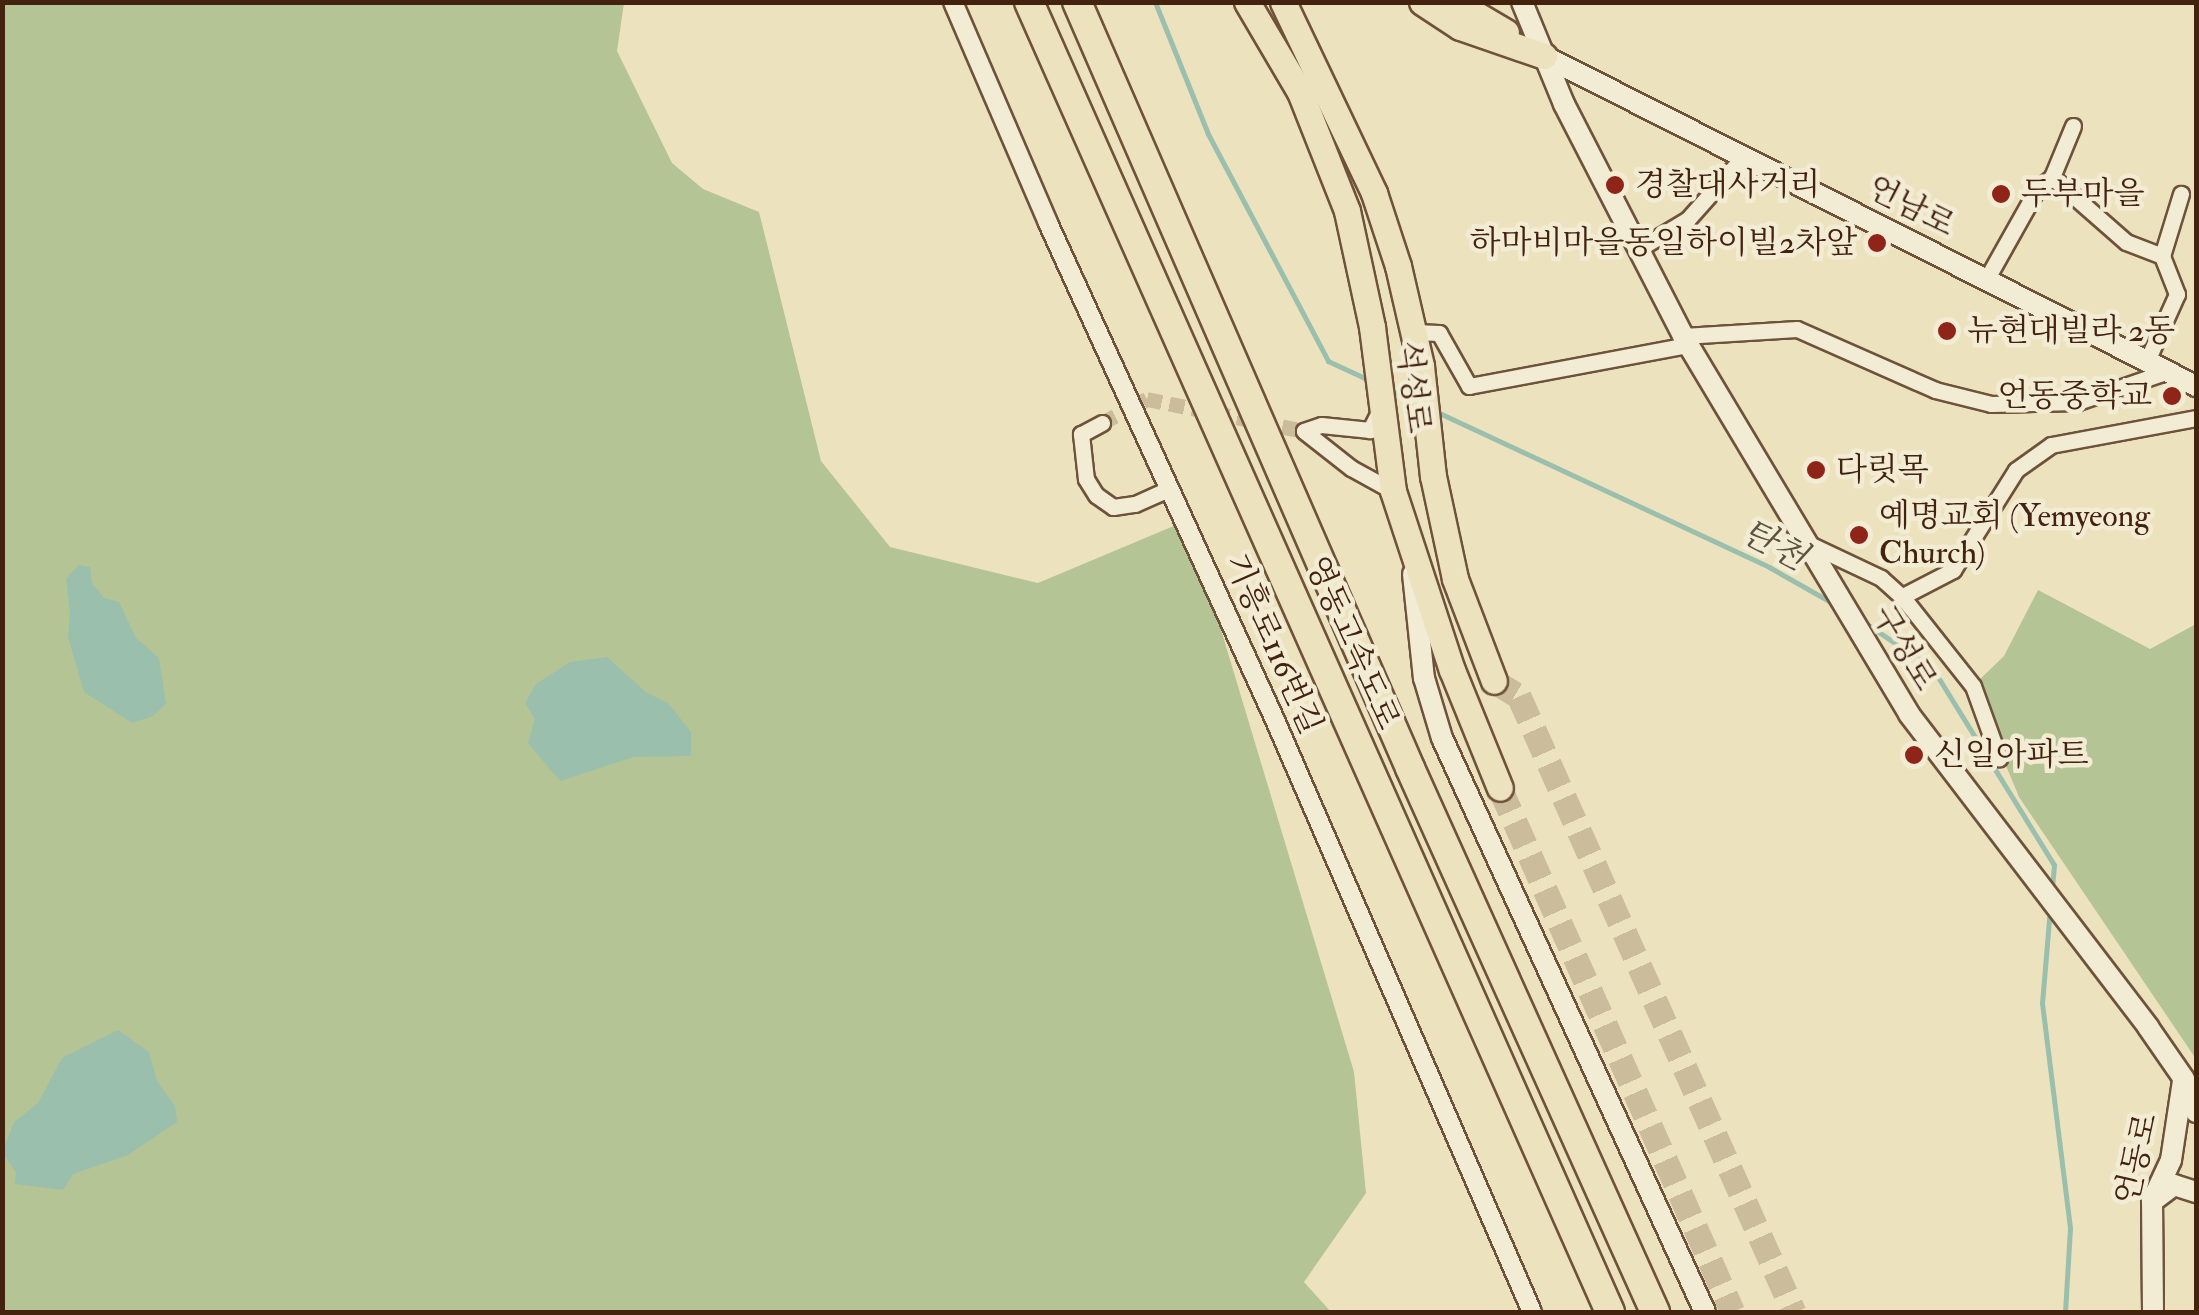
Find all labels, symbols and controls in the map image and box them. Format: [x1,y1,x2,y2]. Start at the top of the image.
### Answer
place label: 경찰대사거리 [1635,166,1820,204]
street label: 언남로 [1861,169,1961,245]
marker: 경찰대사거리 [1604,174,1626,196]
place label: 두부마을 [2021,175,2145,213]
marker: 두부마을 [1990,183,2012,205]
place label: 하마비마을동일하이빌2차앞 [1470,224,1857,262]
marker: 하마비마을동일하이빌2차앞 [1866,232,1888,254]
place label: 뉴현대빌라 2동 [1967,312,2175,350]
marker: 뉴현대빌라 2동 [1936,320,1958,342]
street label: 석성로 [1388,339,1438,435]
place label: 언동중학교 [1997,377,2152,415]
marker: 언동중학교 [2161,385,2183,407]
place label: 다릿목 [1836,451,1929,489]
marker: 다릿목 [1805,459,1827,481]
place label: 예명교회 (Yemyeong Church) [1879,498,2151,573]
water label: 탄천 [1734,511,1814,579]
marker: 예명교회 (Yemyeong Church) [1848,524,1870,546]
street label: 기흥로116번길 [1216,548,1330,740]
street label: 영동고속도로 [1297,550,1407,736]
street label: 구성로 [1864,598,1944,698]
place label: 신일아파트 [1934,736,2089,774]
marker: 신일아파트 [1903,744,1925,766]
street label: 언동로 [2108,1110,2166,1208]

